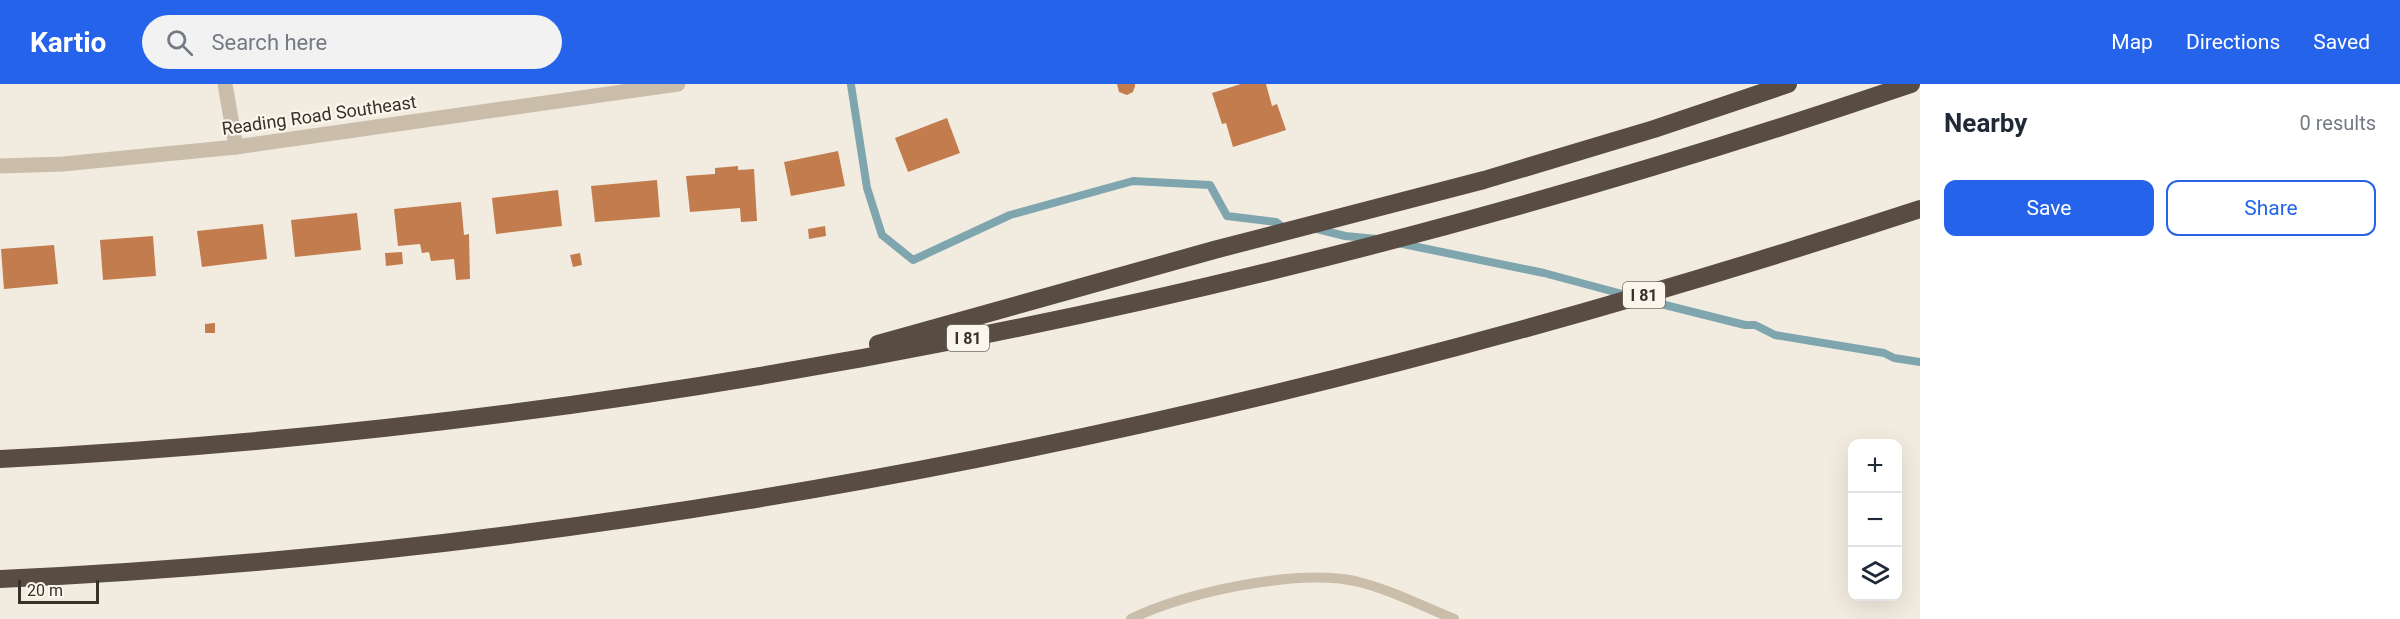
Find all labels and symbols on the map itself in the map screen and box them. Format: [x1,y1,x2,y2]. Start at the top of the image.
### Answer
street label: Reading Road Southeast [220,91,418,139]
road number: I 81 [1623,282,1665,308]
road number: I 81 [947,325,989,351]
scale bar [18,577,99,604]

